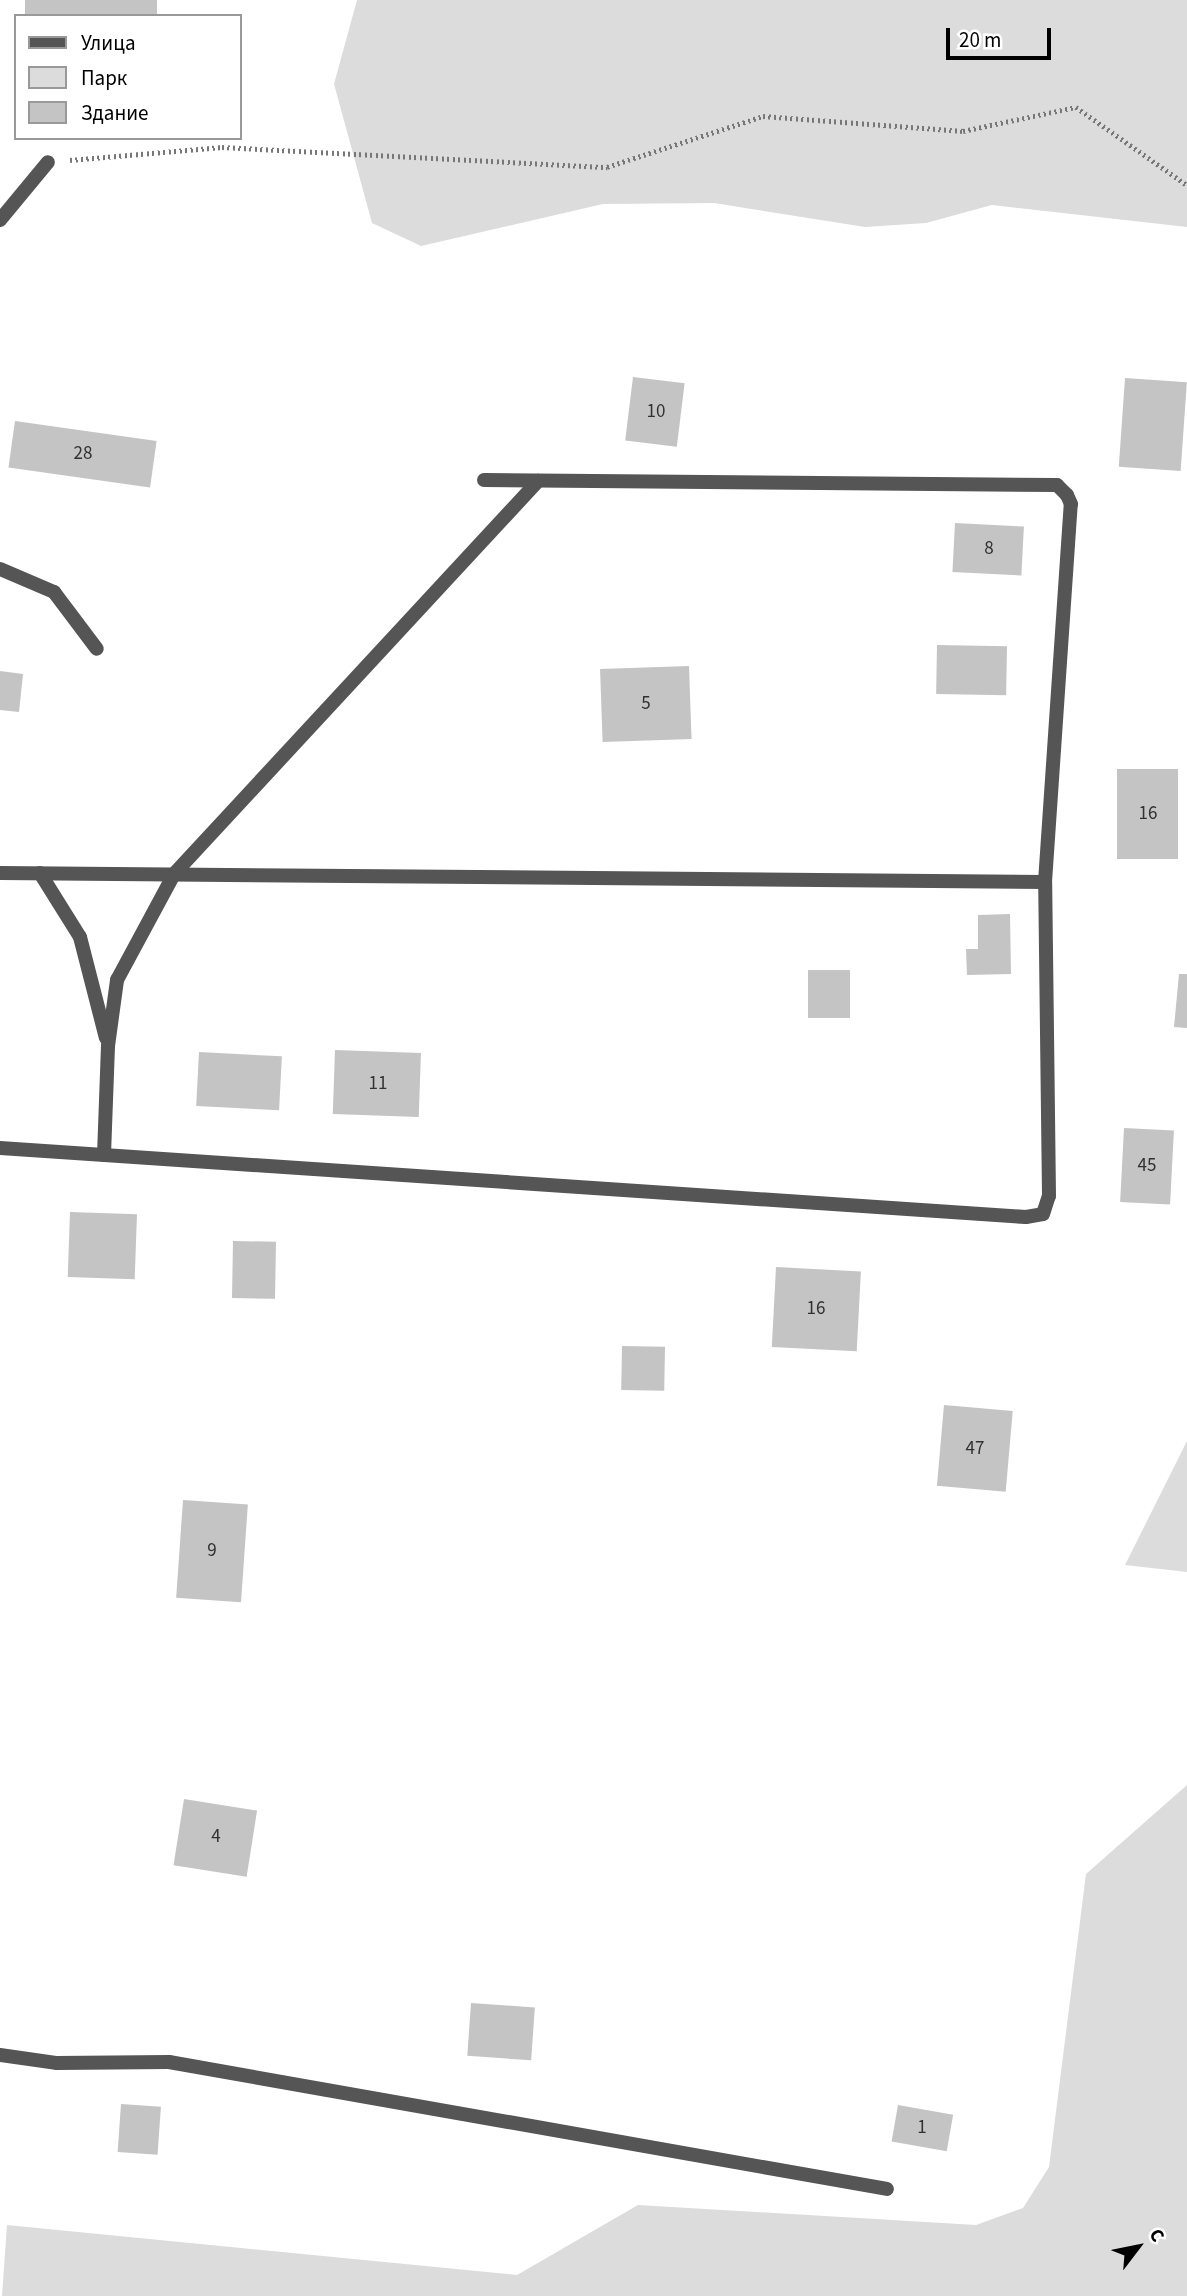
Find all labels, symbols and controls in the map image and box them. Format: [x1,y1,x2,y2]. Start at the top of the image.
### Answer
legend [14,14,242,140]
scale bar [949,14,1054,58]
text: 20 m [959,25,1001,55]
text: Улица [81,28,136,58]
text: Парк [81,63,127,93]
text: Здание [81,98,149,128]
house number: 10 [647,401,665,423]
house number: 28 [74,443,92,465]
house number: 8 [984,538,994,560]
house number: 5 [641,693,651,715]
house number: 16 [1139,803,1157,825]
house number: 11 [369,1073,387,1095]
house number: 45 [1138,1155,1156,1177]
house number: 16 [807,1298,825,1320]
house number: 47 [966,1438,984,1460]
house number: 9 [207,1540,217,1562]
house number: 4 [211,1826,221,1848]
house number: 1 [917,2117,927,2139]
north arrow [1103,2212,1173,2282]
text: С [1142,2224,1171,2247]

